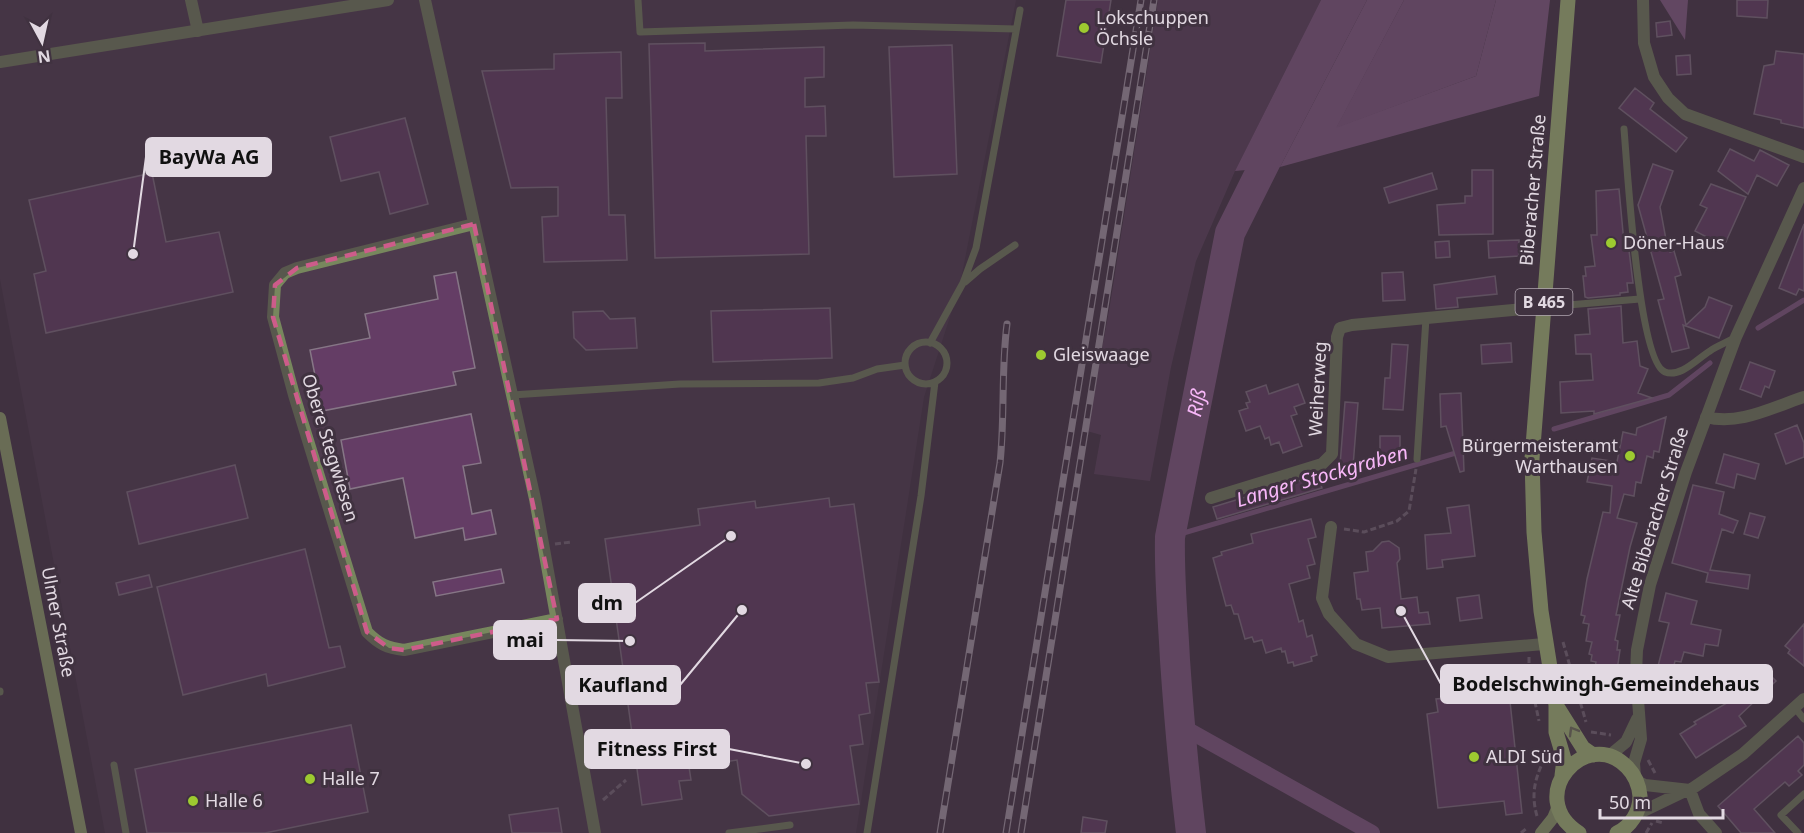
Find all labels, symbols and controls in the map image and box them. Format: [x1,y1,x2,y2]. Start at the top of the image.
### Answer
place label: Lokschuppen Öchsle [1096,5,1209,50]
north arrow [12,12,72,72]
marker: Lokschuppen Öchsle [1077,21,1091,35]
text: N [36,45,52,69]
street label: Biberacher Straße [1513,113,1551,267]
callout: BayWa AG [146,138,271,176]
text: BayWa AG [159,143,259,170]
place label: Döner-Haus [1623,230,1725,254]
marker: Döner-Haus [1604,236,1618,250]
road number: B 465 [1516,289,1572,315]
street label: Weiherweg [1303,341,1331,437]
place label: Gleiswaage [1053,342,1150,366]
marker: Gleiswaage [1034,348,1048,362]
street label: Obere Stegwiesen [297,371,365,525]
water label: Riß [1180,386,1212,419]
street label: Alte Biberacher Straße [1615,424,1693,612]
place label: Bürgermeisteramt Warthausen [1462,433,1618,478]
water label: Langer Stockgraben [1233,438,1411,513]
marker: Bürgermeisteramt Warthausen [1623,449,1637,463]
street label: Ulmer Straße [37,565,81,679]
callout: dm [579,584,635,622]
text: dm [591,589,623,616]
callout: mai [494,621,556,659]
text: mai [506,626,544,653]
callout: Bodelschwingh-Gemeindehaus [1441,665,1772,703]
callout: Kaufland [566,666,680,704]
text: Bodelschwingh-Gemeindehaus [1452,670,1760,697]
text: Kaufland [578,671,668,698]
one-way arrow [1569,727,1580,738]
callout: Fitness First [585,730,729,768]
text: Fitness First [597,735,718,762]
place label: ALDI Süd [1486,744,1563,768]
marker: ALDI Süd [1467,750,1481,764]
place label: Halle 7 [322,766,380,790]
marker: Halle 7 [303,772,317,786]
scale bar [1600,782,1723,820]
place label: Halle 6 [205,788,263,812]
text: 50 m [1609,790,1651,814]
marker: Halle 6 [186,794,200,808]

